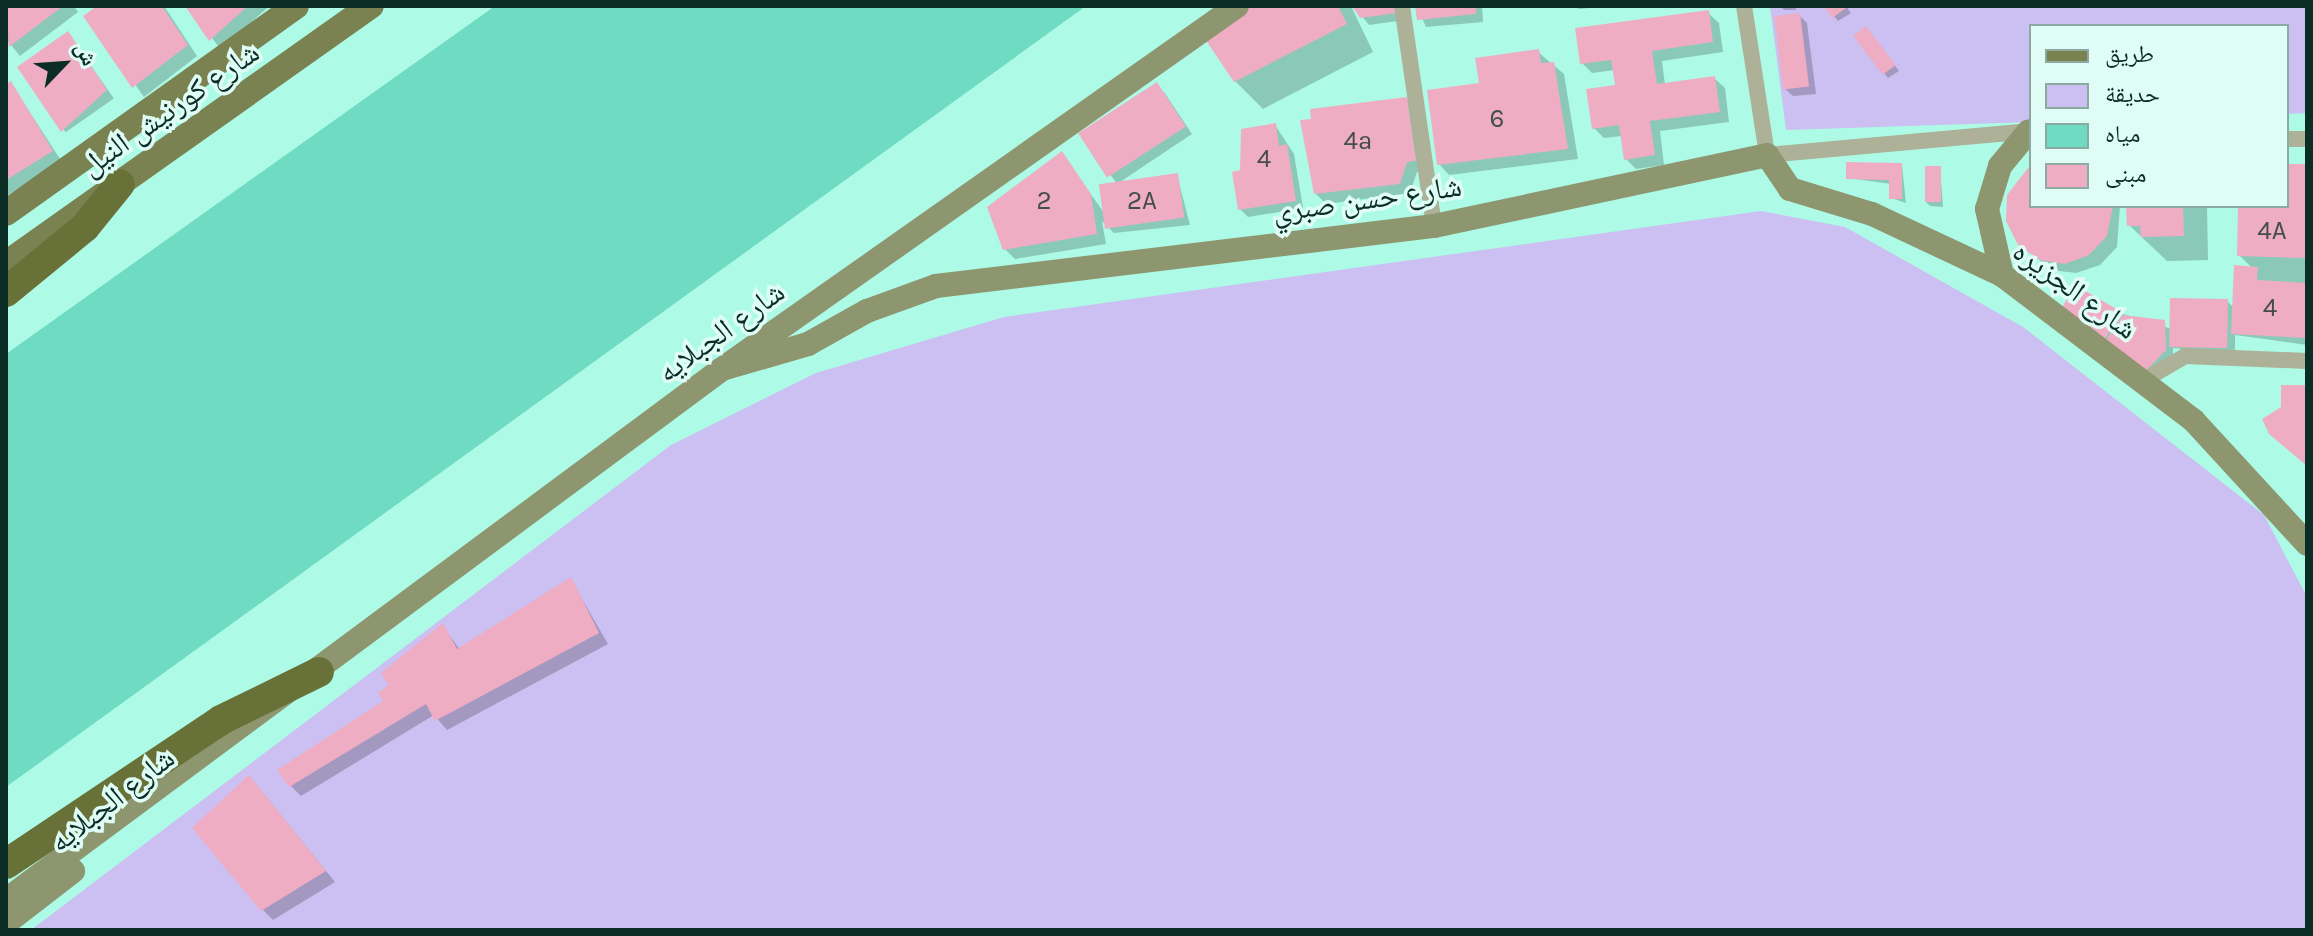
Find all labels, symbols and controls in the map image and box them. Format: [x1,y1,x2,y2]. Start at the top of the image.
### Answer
north arrow [24,24,104,104]
legend [2029,24,2289,208]
street label: شارع كورنيش النيل [74,34,266,184]
text: طريق [2105,40,2154,68]
text: حديقة [2105,80,2160,108]
house number: 6 [1490,103,1504,135]
text: مياه [2105,120,2140,148]
house number: 4a [1344,125,1372,157]
house number: 4 [1257,143,1271,175]
text: مبنى [2105,160,2146,188]
street label: شارع حسن صبري [1270,168,1464,230]
house number: 2 [1036,185,1052,217]
house number: 2A [1127,185,1157,217]
house number: 4A [2257,215,2287,247]
street label: شارع الجزيره [2006,233,2144,347]
street label: شارع الجبلايه [650,274,792,390]
house number: 4 [2263,292,2277,324]
street label: شارع الجبلايه [42,740,182,860]

